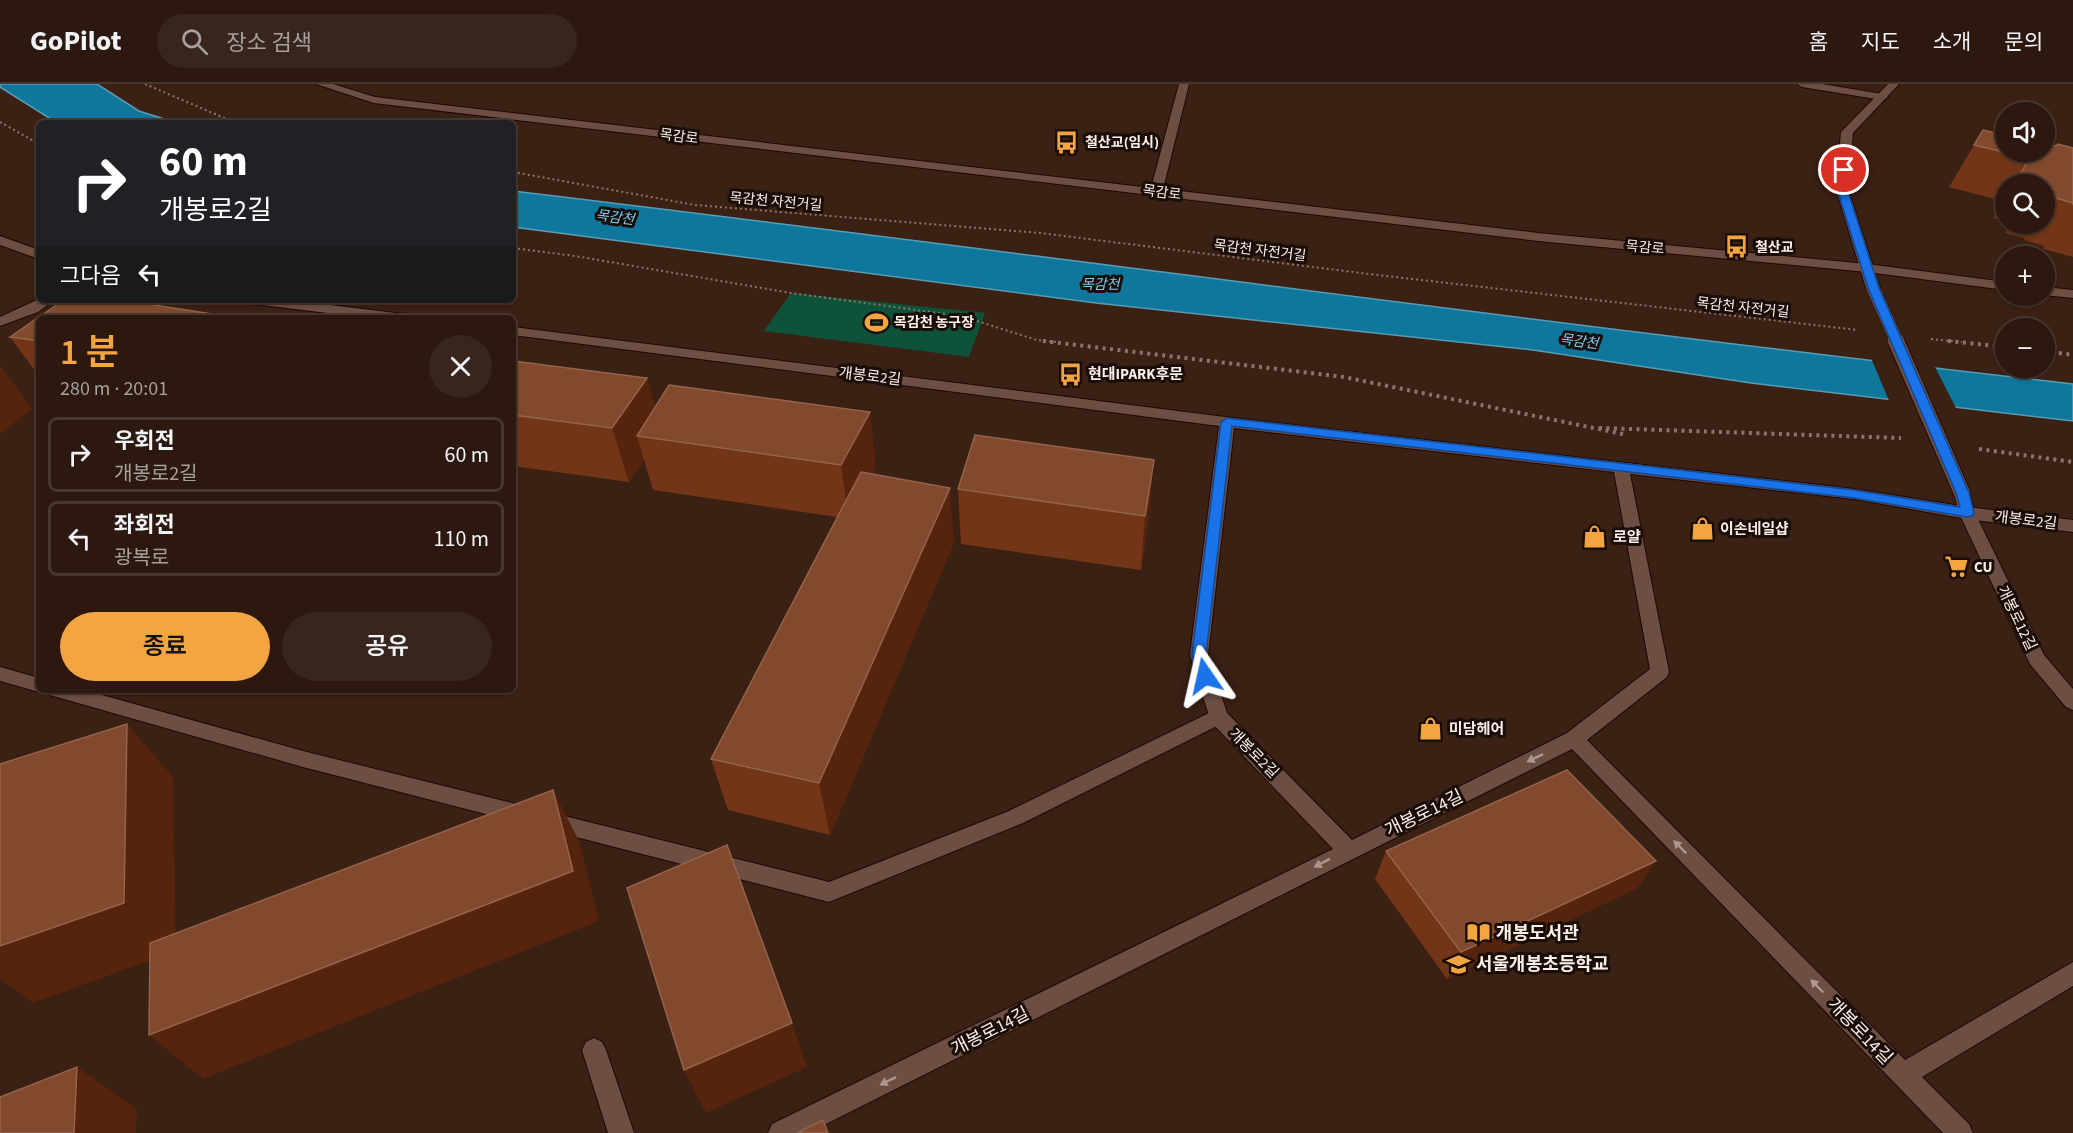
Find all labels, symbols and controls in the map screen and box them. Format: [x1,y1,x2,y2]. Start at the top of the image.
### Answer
search box [157,14,577,68]
text: GoPilot [30,21,121,61]
icon: search [178,25,211,58]
text: 장소 검색 [226,27,312,59]
text: 홈 [1809,27,1828,57]
text: 지도 [1861,27,1900,57]
text: 소개 [1933,27,1971,57]
text: 문의 [2004,27,2043,57]
map controls [1995,102,2055,378]
button: sound [1995,102,2055,162]
street label: 목감로 [658,125,699,149]
bus stop icon: 철산교(임시) [1054,129,1080,155]
text: 60 m [159,132,248,192]
place label: 철산교(임시) [1085,133,1159,153]
icon: right [60,144,138,222]
pin [1818,144,1869,195]
icon: arrive [1827,153,1860,186]
button: search [1995,174,2055,234]
street label: 목감로 [1141,181,1182,205]
street label: 목감천 자전거길 [729,188,823,216]
text: 개봉로2길 [159,191,272,230]
water label: 목감천 [594,206,636,230]
bus stop icon: 철산교 [1724,234,1750,260]
street label: 목감천 자전거길 [1213,235,1307,267]
street label: 목감로 [1625,236,1665,260]
place label: 철산교 [1755,238,1794,258]
button: + [1995,246,2055,306]
icon: left [133,258,166,291]
text: 그다음 [60,260,121,292]
water label: 목감천 [1081,275,1120,295]
street label: 목감천 자전거길 [1696,293,1790,323]
sports icon: 목감천 농구장 [863,309,889,335]
place label: 목감천 농구장 [894,313,974,333]
button: − [1995,318,2055,378]
text: 1 분 [60,327,119,378]
water label: 목감천 [1558,330,1600,354]
button: close [429,335,492,398]
bus stop icon: 현대IPARK후문 [1057,361,1083,387]
street label: 개봉로2길 [838,362,902,391]
place label: 현대IPARK후문 [1088,364,1183,385]
text: 280 m · 20:01 [60,375,168,403]
text: 우회전 [114,425,175,457]
icon: right [63,438,96,471]
text: 60 m [444,439,489,471]
text: 개봉로2길 [114,460,198,488]
street label: 개봉로2길 [1994,506,2058,535]
text: 좌회전 [114,509,175,541]
shop icon: 이손네일샵 [1689,516,1715,542]
place label: 이손네일샵 [1720,519,1789,540]
icon: left [63,522,96,555]
text: 110 m [434,523,489,555]
shop icon: 로얄 [1582,524,1608,550]
place label: 로얄 [1613,527,1641,548]
text: 광복로 [114,544,169,572]
supermarket icon: CU [1943,554,1969,580]
place label: CU [1974,557,1992,578]
street label: 개봉로12길 [1992,582,2041,654]
button: 종료 [60,612,270,681]
button: 공유 [282,612,492,681]
position arrow [1173,644,1237,708]
shop icon: 미담헤어 [1418,716,1444,742]
place label: 미담헤어 [1449,719,1504,740]
street label: 개봉로2길 [1224,724,1283,783]
one-way arrow [1527,753,1544,763]
street label: 개봉로14길 [1381,784,1468,843]
one-way arrow [1674,840,1688,854]
one-way arrow [1314,858,1331,867]
library icon: 개봉도서관 [1465,920,1491,946]
place label: 개봉도서관 [1496,921,1579,946]
school or university icon: 서울개봉초등학교 [1445,951,1471,977]
place label: 서울개봉초등학교 [1476,952,1608,977]
one-way arrow [1810,980,1824,994]
street label: 개봉로14길 [1821,992,1898,1070]
street label: 개봉로14길 [947,1001,1033,1062]
one-way arrow [880,1076,897,1085]

